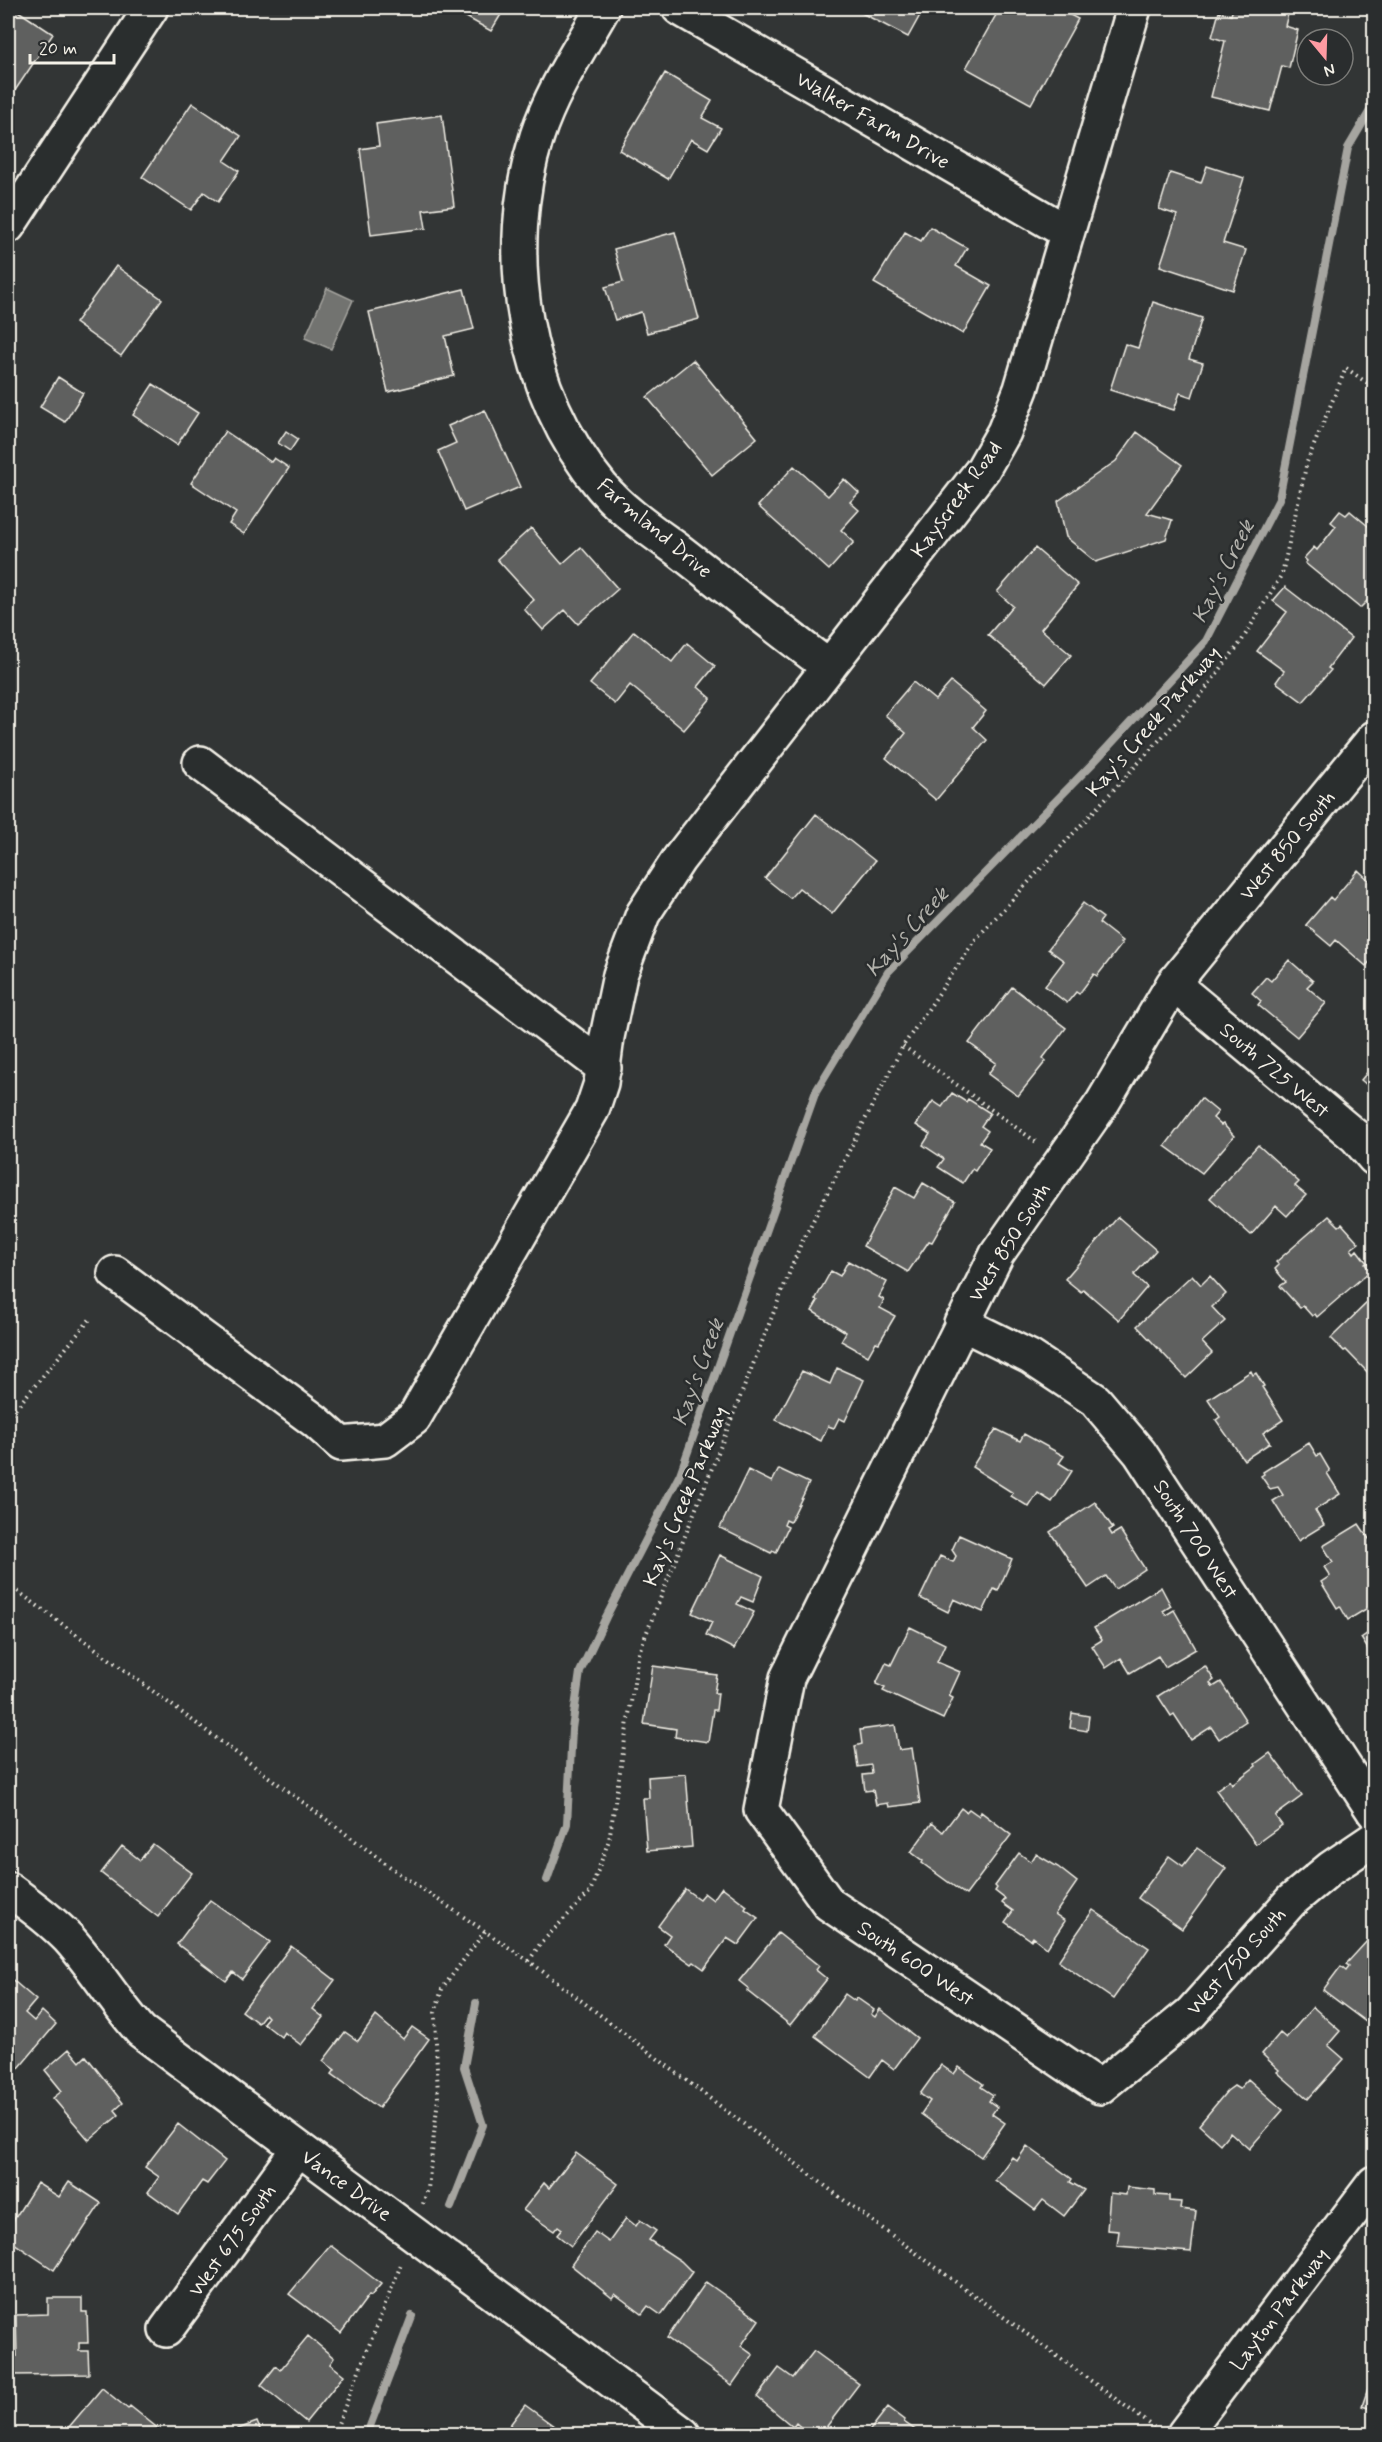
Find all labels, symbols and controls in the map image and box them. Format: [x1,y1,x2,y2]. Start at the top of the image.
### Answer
scale bar [30,27,114,65]
north arrow [1295,27,1355,87]
text: 20 m [39,37,77,61]
text: N [1321,58,1338,81]
street label: Walker Farm Drive [790,65,955,176]
street label: Kayscreek Road [905,435,1009,564]
street label: Farmland Drive [591,472,718,585]
water label: Kay's Creek [1186,514,1263,628]
street label: Kay's Creek Parkway [1080,640,1227,803]
street label: West 850 South [1233,785,1342,907]
water label: Kay's Creek [860,880,957,983]
street label: South 725 West [1213,1016,1336,1125]
street label: West 850 South [962,1178,1058,1307]
water label: Kay's Creek [667,1313,732,1430]
street label: Kay's Creek Parkway [637,1402,735,1591]
street label: South 700 West [1146,1474,1245,1605]
street label: West 750 South [1181,1902,1293,2022]
street label: South 600 West [851,1914,980,2014]
street label: Vance Drive [295,2143,397,2228]
street label: West 675 South [182,2179,283,2303]
street label: Layton Parkway [1224,2242,1335,2377]

